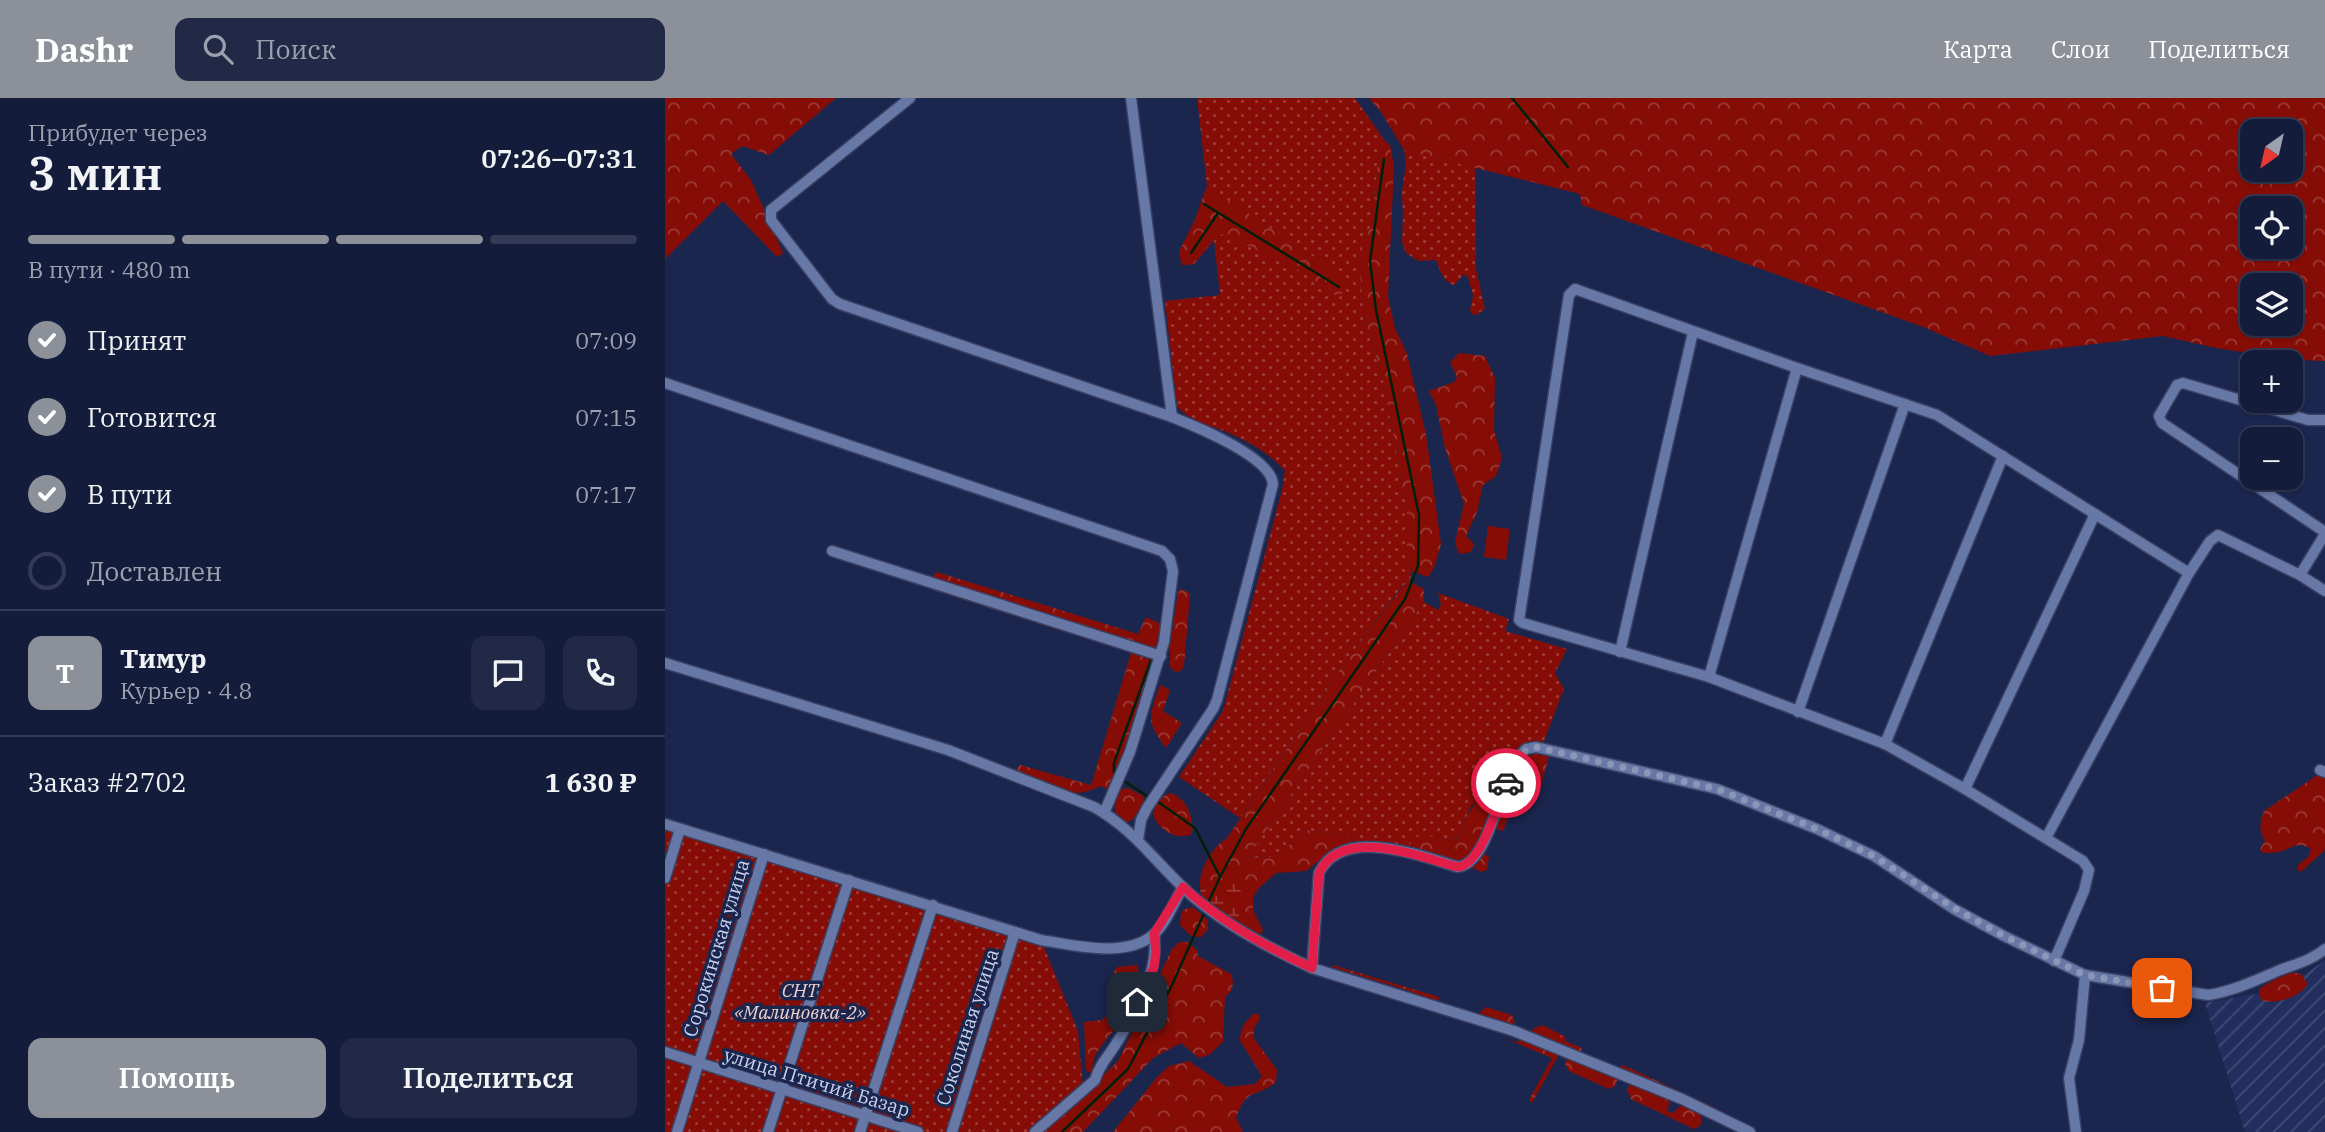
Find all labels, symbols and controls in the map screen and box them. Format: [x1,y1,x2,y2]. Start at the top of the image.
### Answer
search box [175,18,665,81]
text: Dashr [35,28,133,71]
icon: search [199,30,237,68]
text: Поиск [255,32,336,66]
text: Карта [1943,33,2013,65]
text: Слои [2051,33,2110,65]
text: Поделиться [2148,33,2290,65]
text: Прибудет через [28,117,208,147]
north arrow [2240,119,2303,182]
map controls [2240,119,2303,490]
text: 07:26–07:31 [481,141,637,175]
text: 3 мин [28,143,163,203]
button: locate [2240,196,2303,259]
text: В пути · 480 m [28,254,190,284]
button: layers [2240,273,2303,336]
icon: check [28,321,66,359]
text: Принят [87,323,186,357]
text: 07:09 [575,325,637,355]
button: + [2240,350,2303,413]
icon: check [28,398,66,436]
text: Готовится [87,400,217,434]
text: 07:15 [575,402,637,432]
button: − [2240,427,2303,490]
icon: check [28,475,66,513]
text: В пути [87,477,172,511]
text: 07:17 [575,479,637,509]
text: Доставлен [87,554,222,588]
button: chat [471,636,545,710]
button: phone [563,636,637,710]
text: Тимур [120,641,207,675]
text: Т [56,656,74,690]
text: Курьер · 4.8 [120,675,252,705]
courier [1471,748,1541,818]
icon: car [1487,764,1525,802]
text: Заказ #2702 [28,765,187,799]
text: 1 630 ₽ [545,765,637,799]
street label: Сорокинская улица [678,856,754,1040]
street label: Соколиная улица [930,946,1004,1108]
pin [2132,958,2192,1018]
icon: bag [2143,969,2181,1007]
pin [1107,972,1167,1032]
park label: СНТ «Малиновка-2» [734,978,866,1024]
icon: home [1118,983,1156,1021]
button: Помощь [28,1038,326,1118]
button: Поделиться [340,1038,637,1118]
street label: улица Птичий Базар [721,1042,913,1122]

